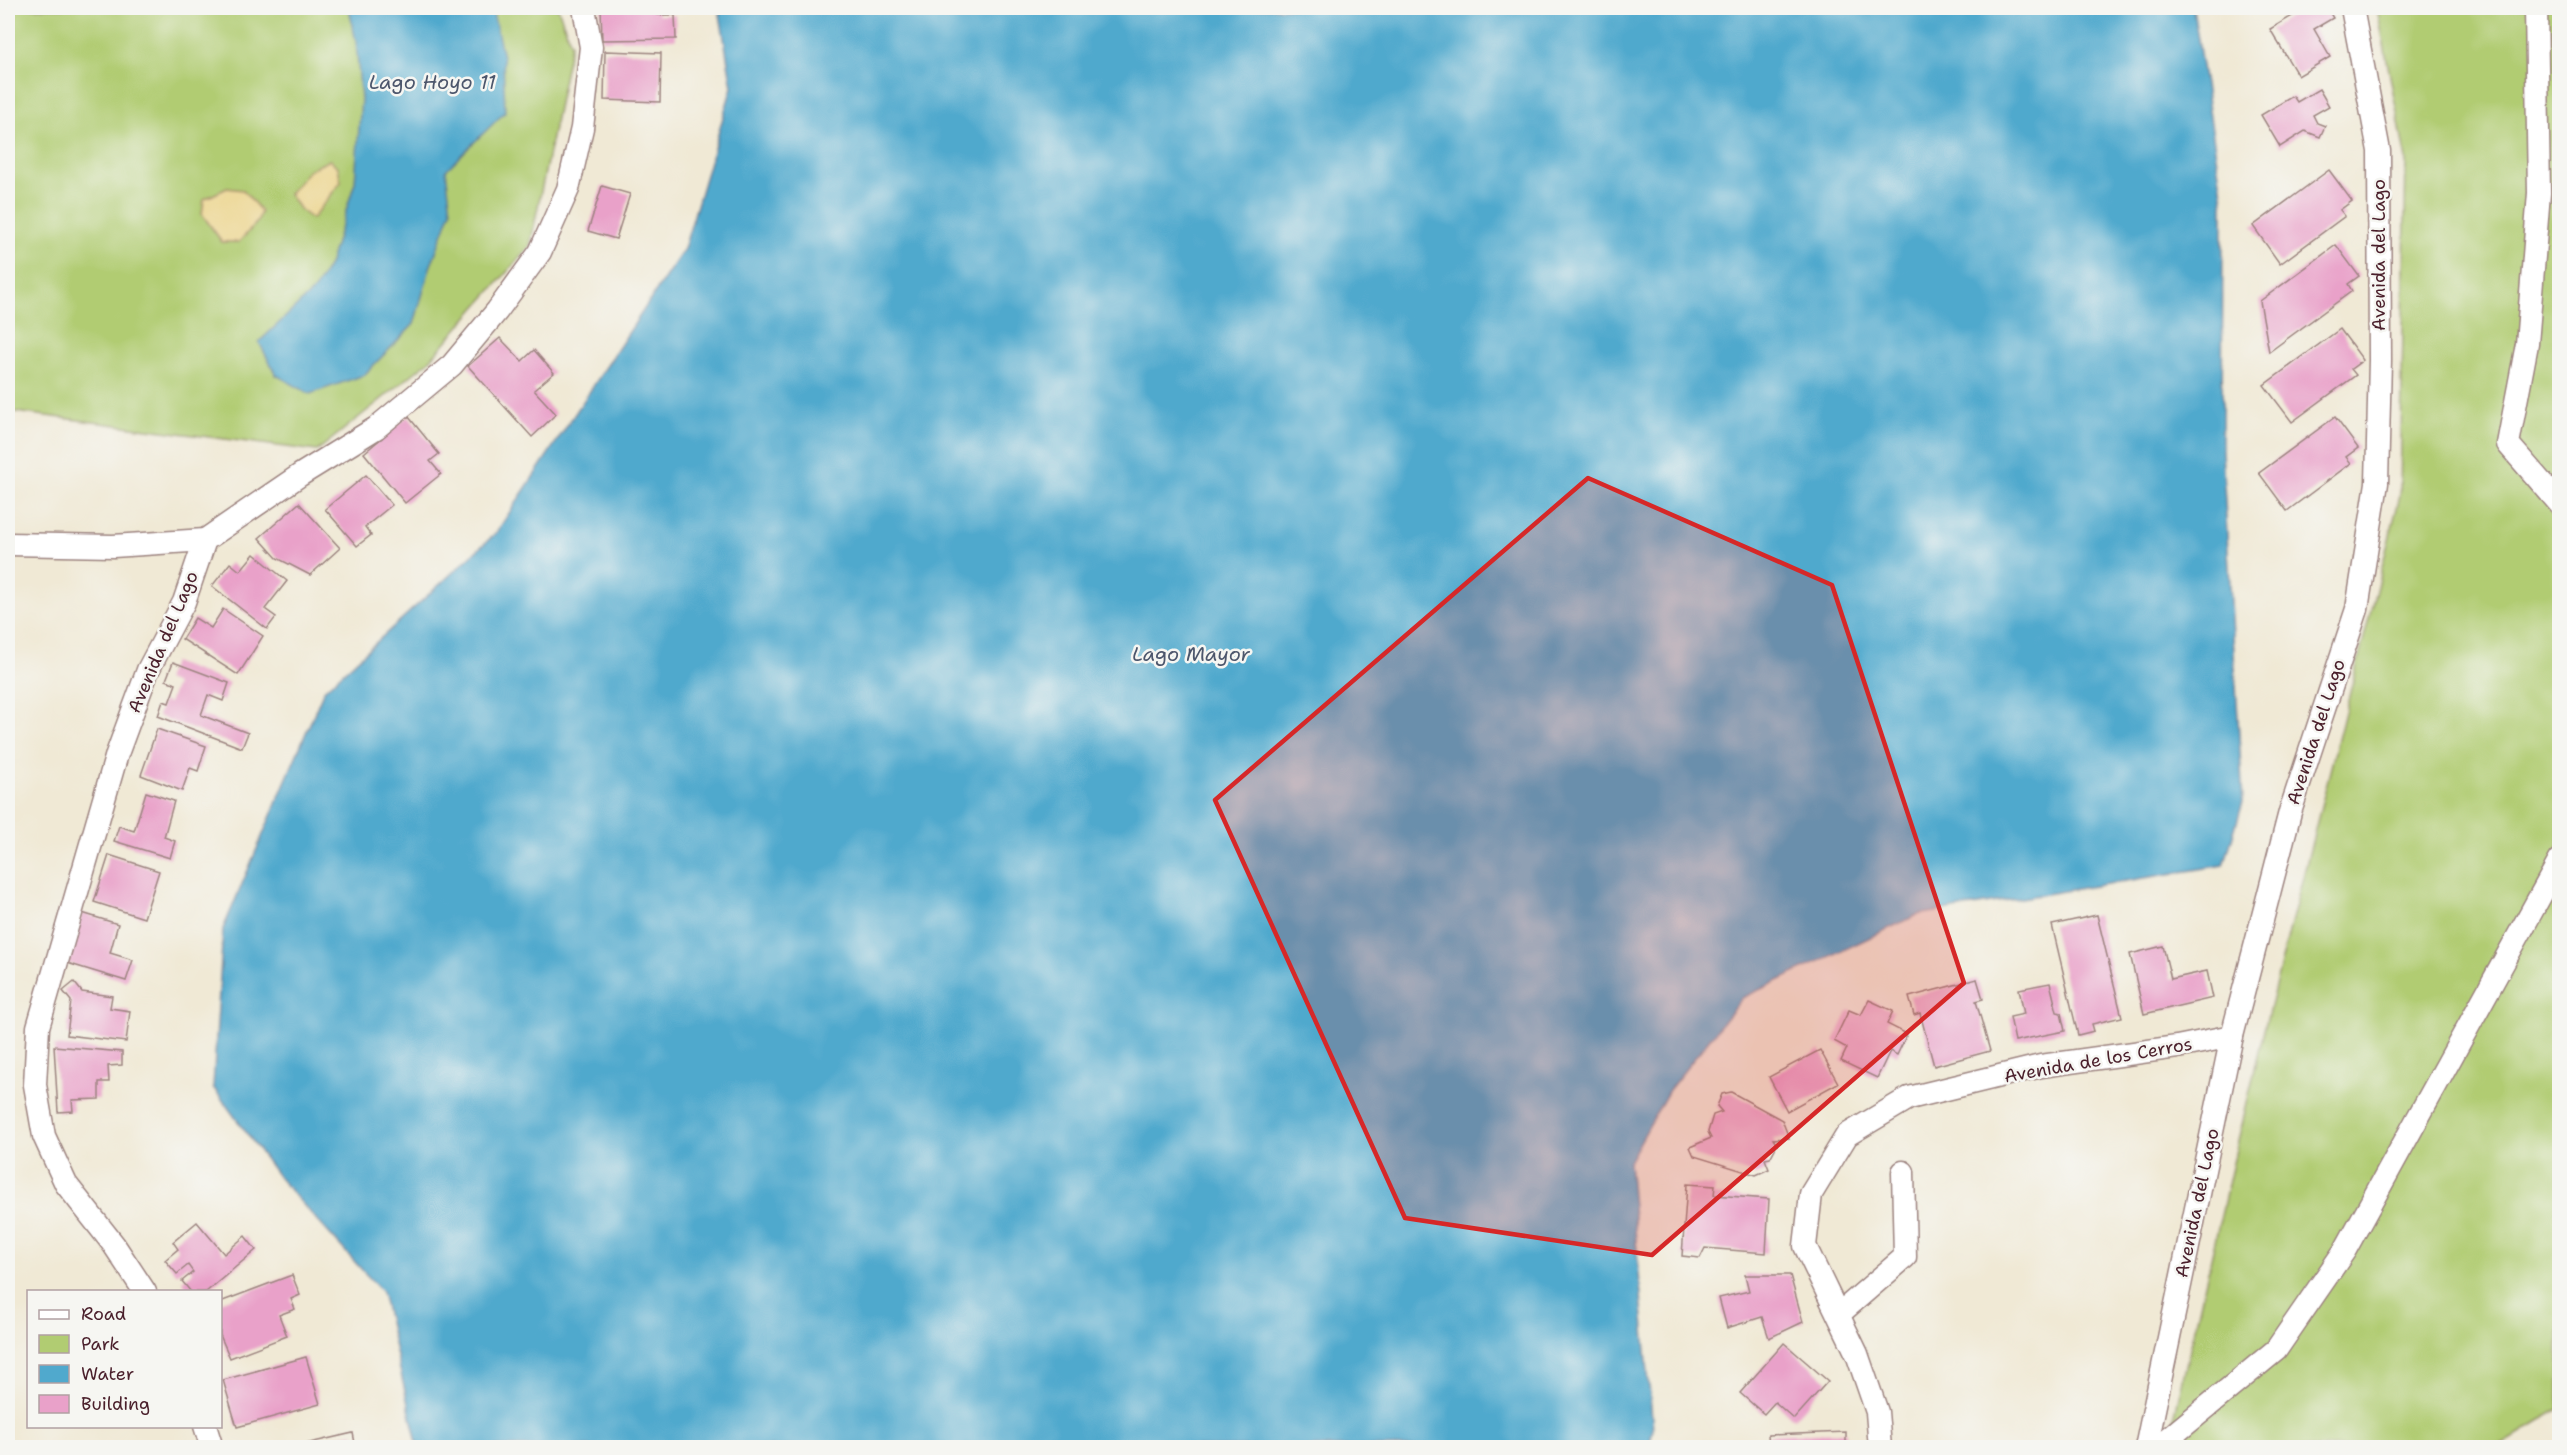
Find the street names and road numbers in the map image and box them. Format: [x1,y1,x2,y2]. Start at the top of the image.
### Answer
street label: Avenida del Lago [2367,179,2391,331]
street label: Avenida del Lago [122,567,204,717]
street label: Avenida del Lago [2281,656,2351,808]
street label: Avenida de los Cerros [2002,1032,2194,1088]
street label: Avenida del Lago [2169,1126,2225,1280]

